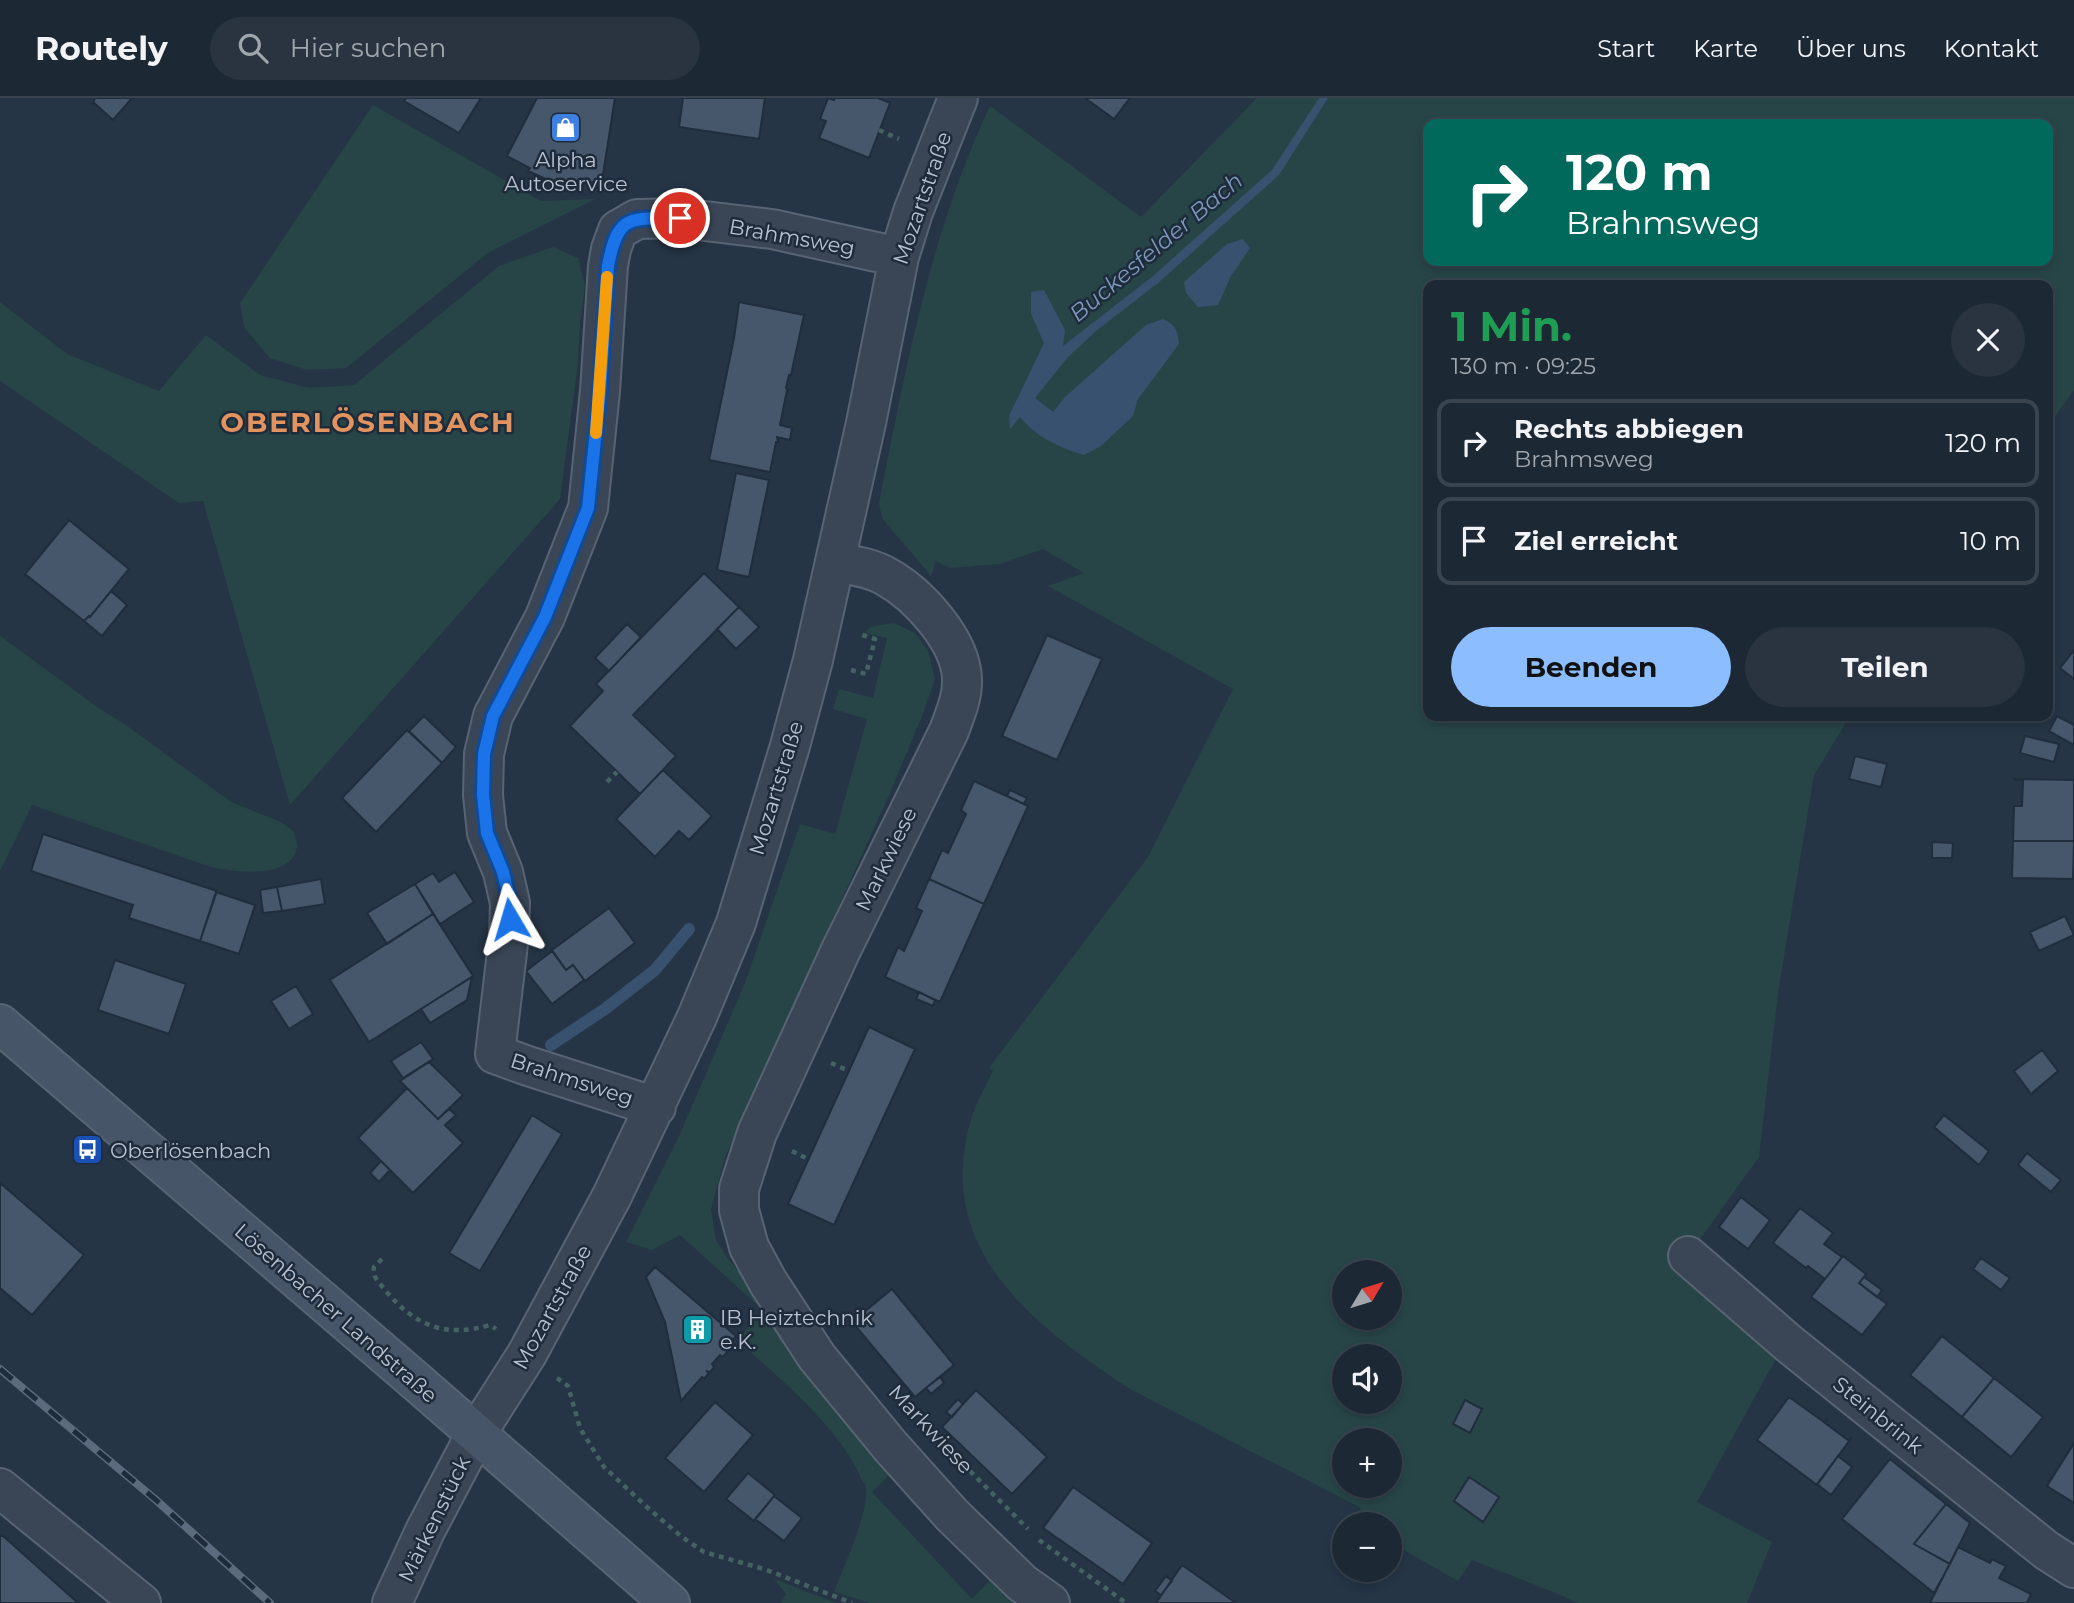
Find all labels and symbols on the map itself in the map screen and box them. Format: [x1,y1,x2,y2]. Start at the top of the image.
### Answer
shop icon: Alpha Autoservice [549,110,583,144]
street label: Mozartstraße [888,128,956,268]
place label: Alpha Autoservice [504,147,628,196]
water label: Buckesfelder Bach [1064,166,1248,328]
pin [650,188,710,248]
street label: Brahmsweg [727,214,857,260]
district label: OBERLÖSENBACH [220,405,516,439]
street label: Mozartstraße [744,718,808,858]
street label: Markwiese [850,803,922,915]
position arrow [473,882,547,956]
street label: Brahmsweg [507,1047,637,1111]
bus stop icon: Oberlösenbach [70,1133,104,1167]
place label: Oberlösenbach [110,1138,271,1163]
street label: Lösenbacher Landstraße [230,1218,442,1408]
street label: Mozartstraße [507,1240,597,1374]
north arrow [1332,1260,1402,1330]
place label: IB Heiztechnik e.K. [720,1305,873,1354]
building icon: IB Heiztechnik e.K. [680,1312,714,1346]
street label: Steinbrink [1828,1371,1928,1459]
street label: Markwiese [884,1379,978,1479]
street label: Märkenstück [393,1452,475,1586]

